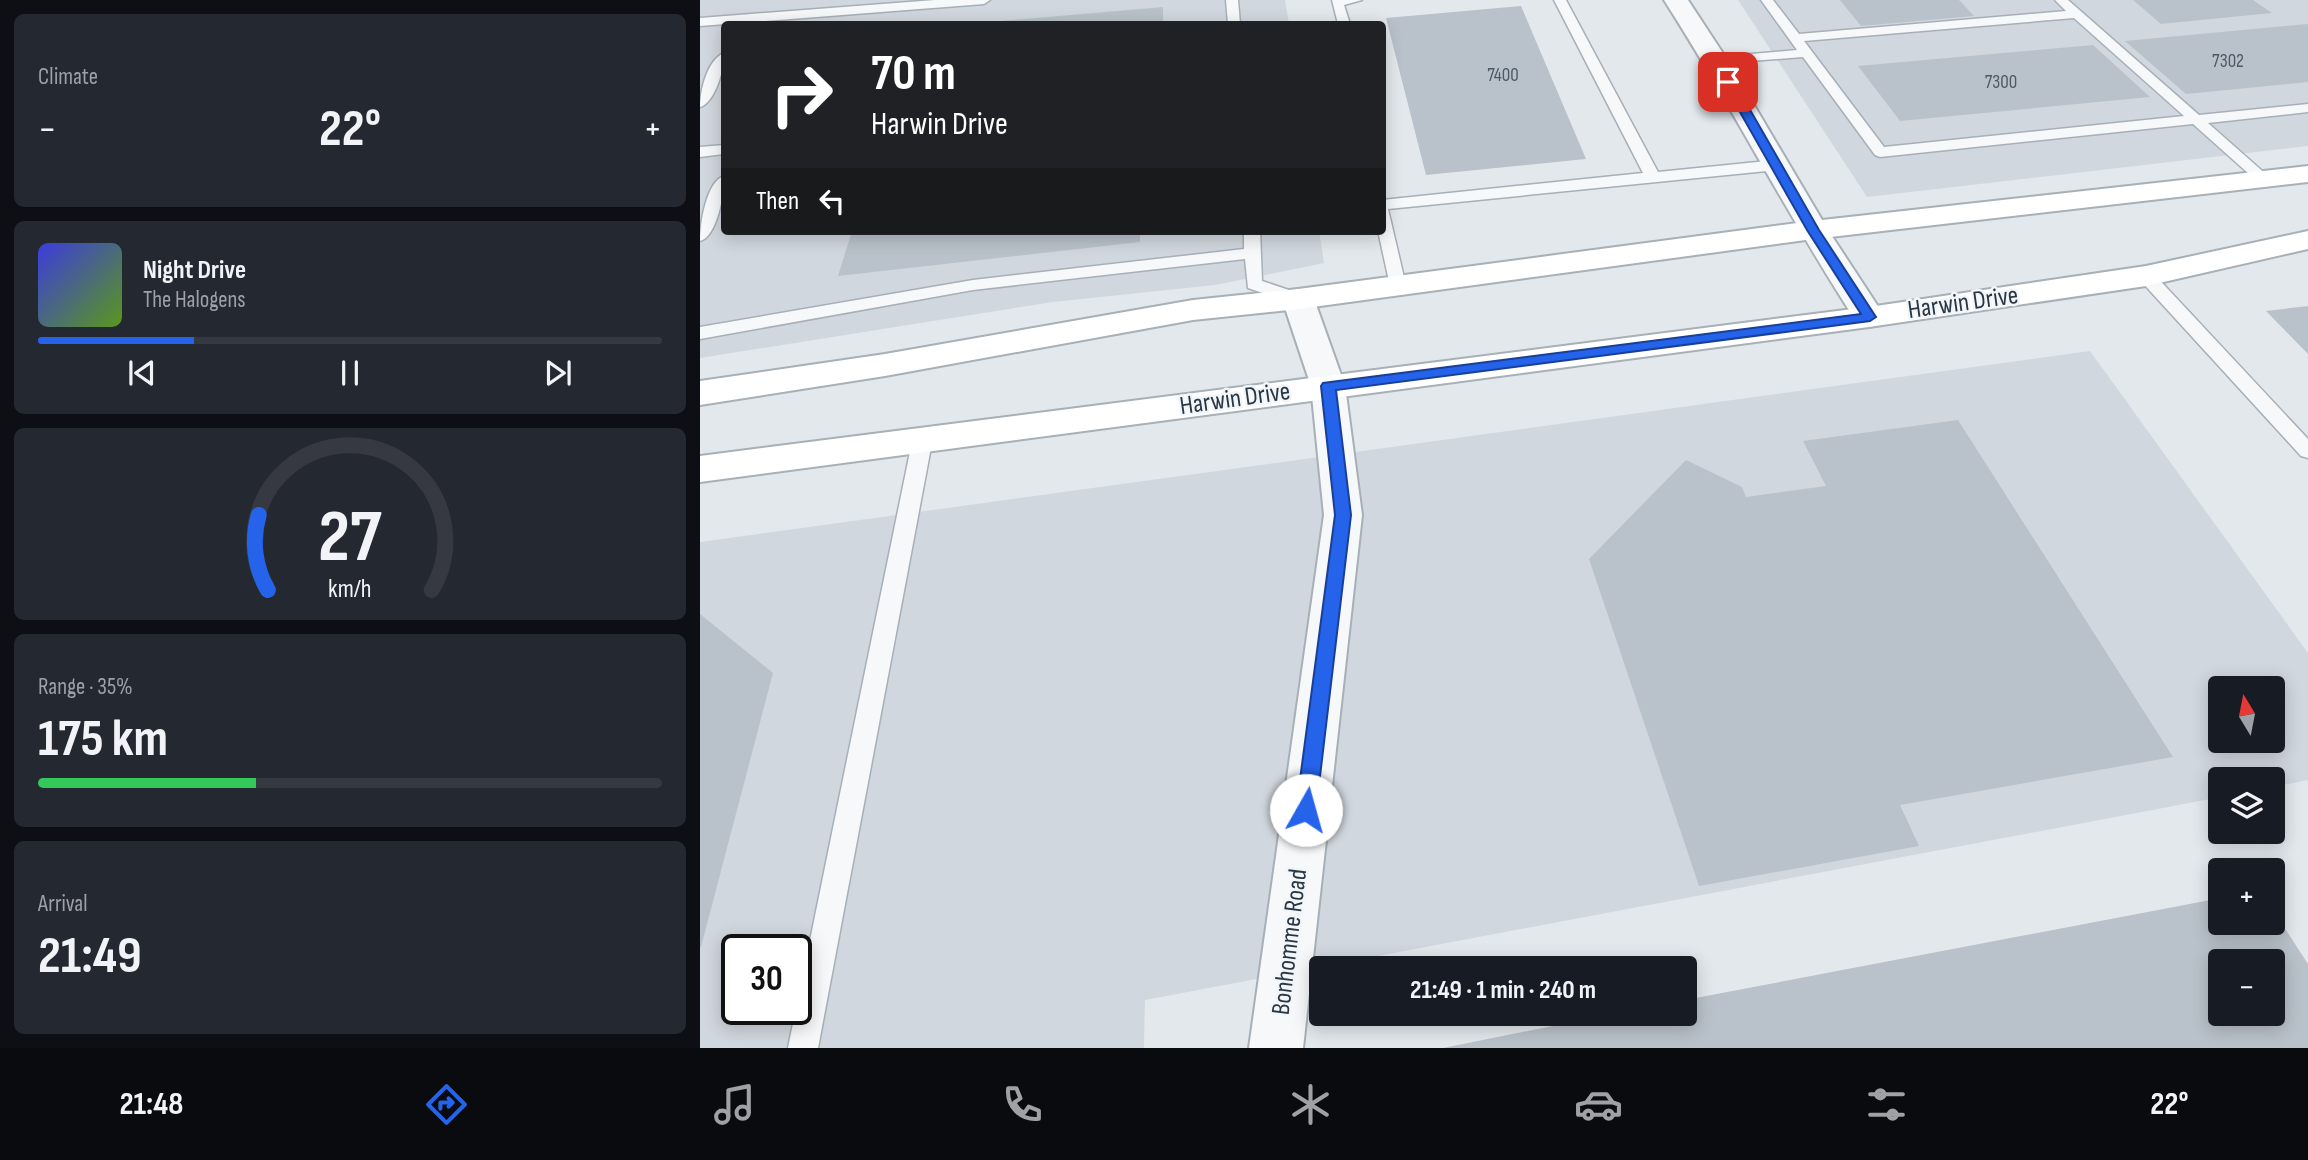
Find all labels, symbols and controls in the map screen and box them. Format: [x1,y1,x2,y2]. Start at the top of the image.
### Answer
text: 70 m [871,45,956,104]
icon: right [756,49,847,140]
house number: 7302 [2212,50,2244,73]
pin [1698,52,1758,112]
text: Climate [38,63,98,91]
icon: arrive [1709,63,1747,101]
house number: 7400 [1487,64,1519,87]
house number: 7300 [1985,71,2017,94]
text: 22° [319,98,381,161]
text: Harwin Drive [871,105,1008,144]
text: − [38,107,57,152]
text: + [643,107,662,152]
icon: left [813,182,851,220]
text: Then [756,186,799,217]
text: Night Drive [143,255,246,286]
street label: Harwin Drive [1906,280,2020,326]
text: The Halogens [143,286,246,314]
icon: previous [123,354,161,392]
icon: pause [331,354,369,392]
icon: next [539,354,577,392]
street label: Harwin Drive [1178,376,1292,422]
text: 27 [318,494,382,582]
text: km/h [328,574,372,605]
text: Range · 35% [38,673,133,701]
north arrow [2208,676,2286,752]
map controls [2208,676,2285,1026]
text: 175 km [38,708,168,771]
button: layers [2208,767,2285,844]
position arrow [1269,773,1343,847]
button: + [2208,858,2285,935]
street label: Bonhomme Road [1266,867,1314,1017]
text: Arrival [38,890,87,918]
text: 21:49 [38,925,142,988]
speed limit sign: 30 [721,934,812,1025]
button: − [2208,949,2285,1026]
text: 21:49 · 1 min · 240 m [1410,975,1596,1006]
icon: directions [422,1080,471,1129]
icon: music [710,1080,759,1129]
icon: phone [998,1080,1047,1129]
icon: climate [1286,1080,1335,1129]
icon: car [1574,1080,1623,1129]
icon: filters [1862,1080,1911,1129]
text: 21:48 [120,1085,183,1124]
text: 22° [2150,1085,2188,1124]

